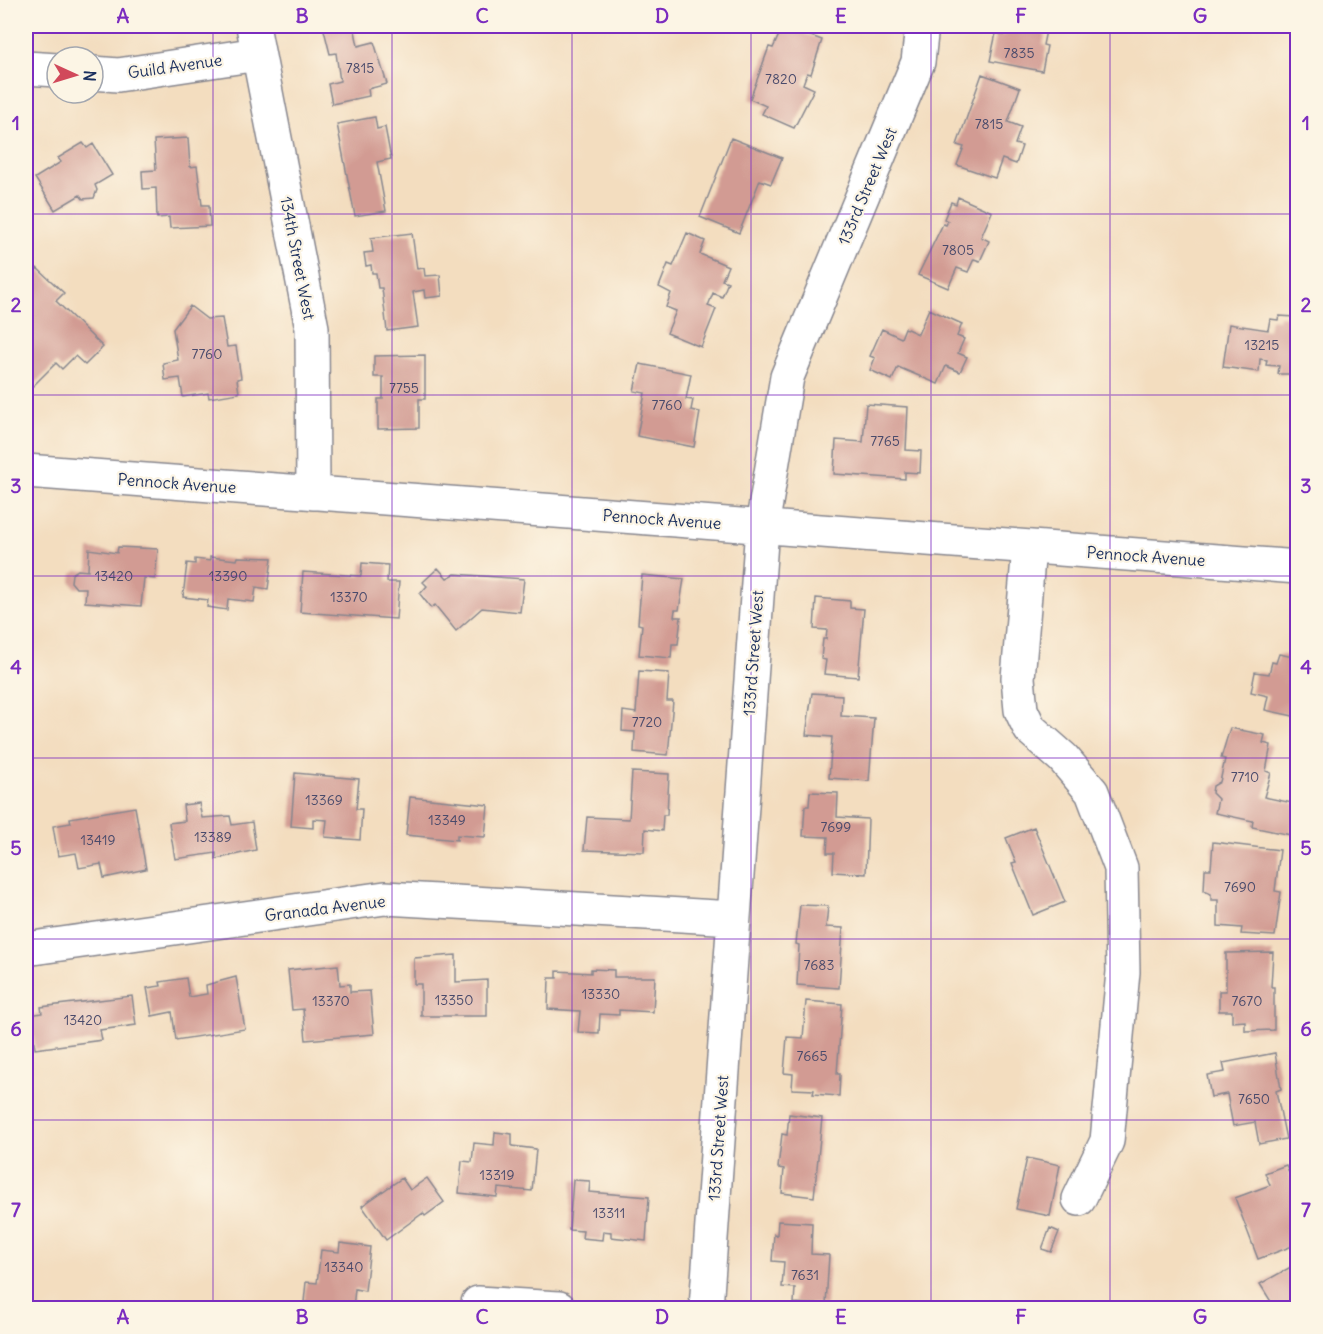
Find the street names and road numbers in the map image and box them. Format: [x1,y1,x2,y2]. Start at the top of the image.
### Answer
street label: Guild Avenue [127,49,223,83]
street label: 133rd Street West [833,124,901,248]
street label: 134th Street West [276,195,320,322]
street label: Pennock Avenue [117,469,237,497]
street label: Pennock Avenue [602,505,722,533]
street label: Pennock Avenue [1086,542,1206,570]
street label: 133rd Street West [739,589,767,716]
street label: Granada Avenue [264,891,386,925]
street label: 133rd Street West [704,1074,732,1201]

